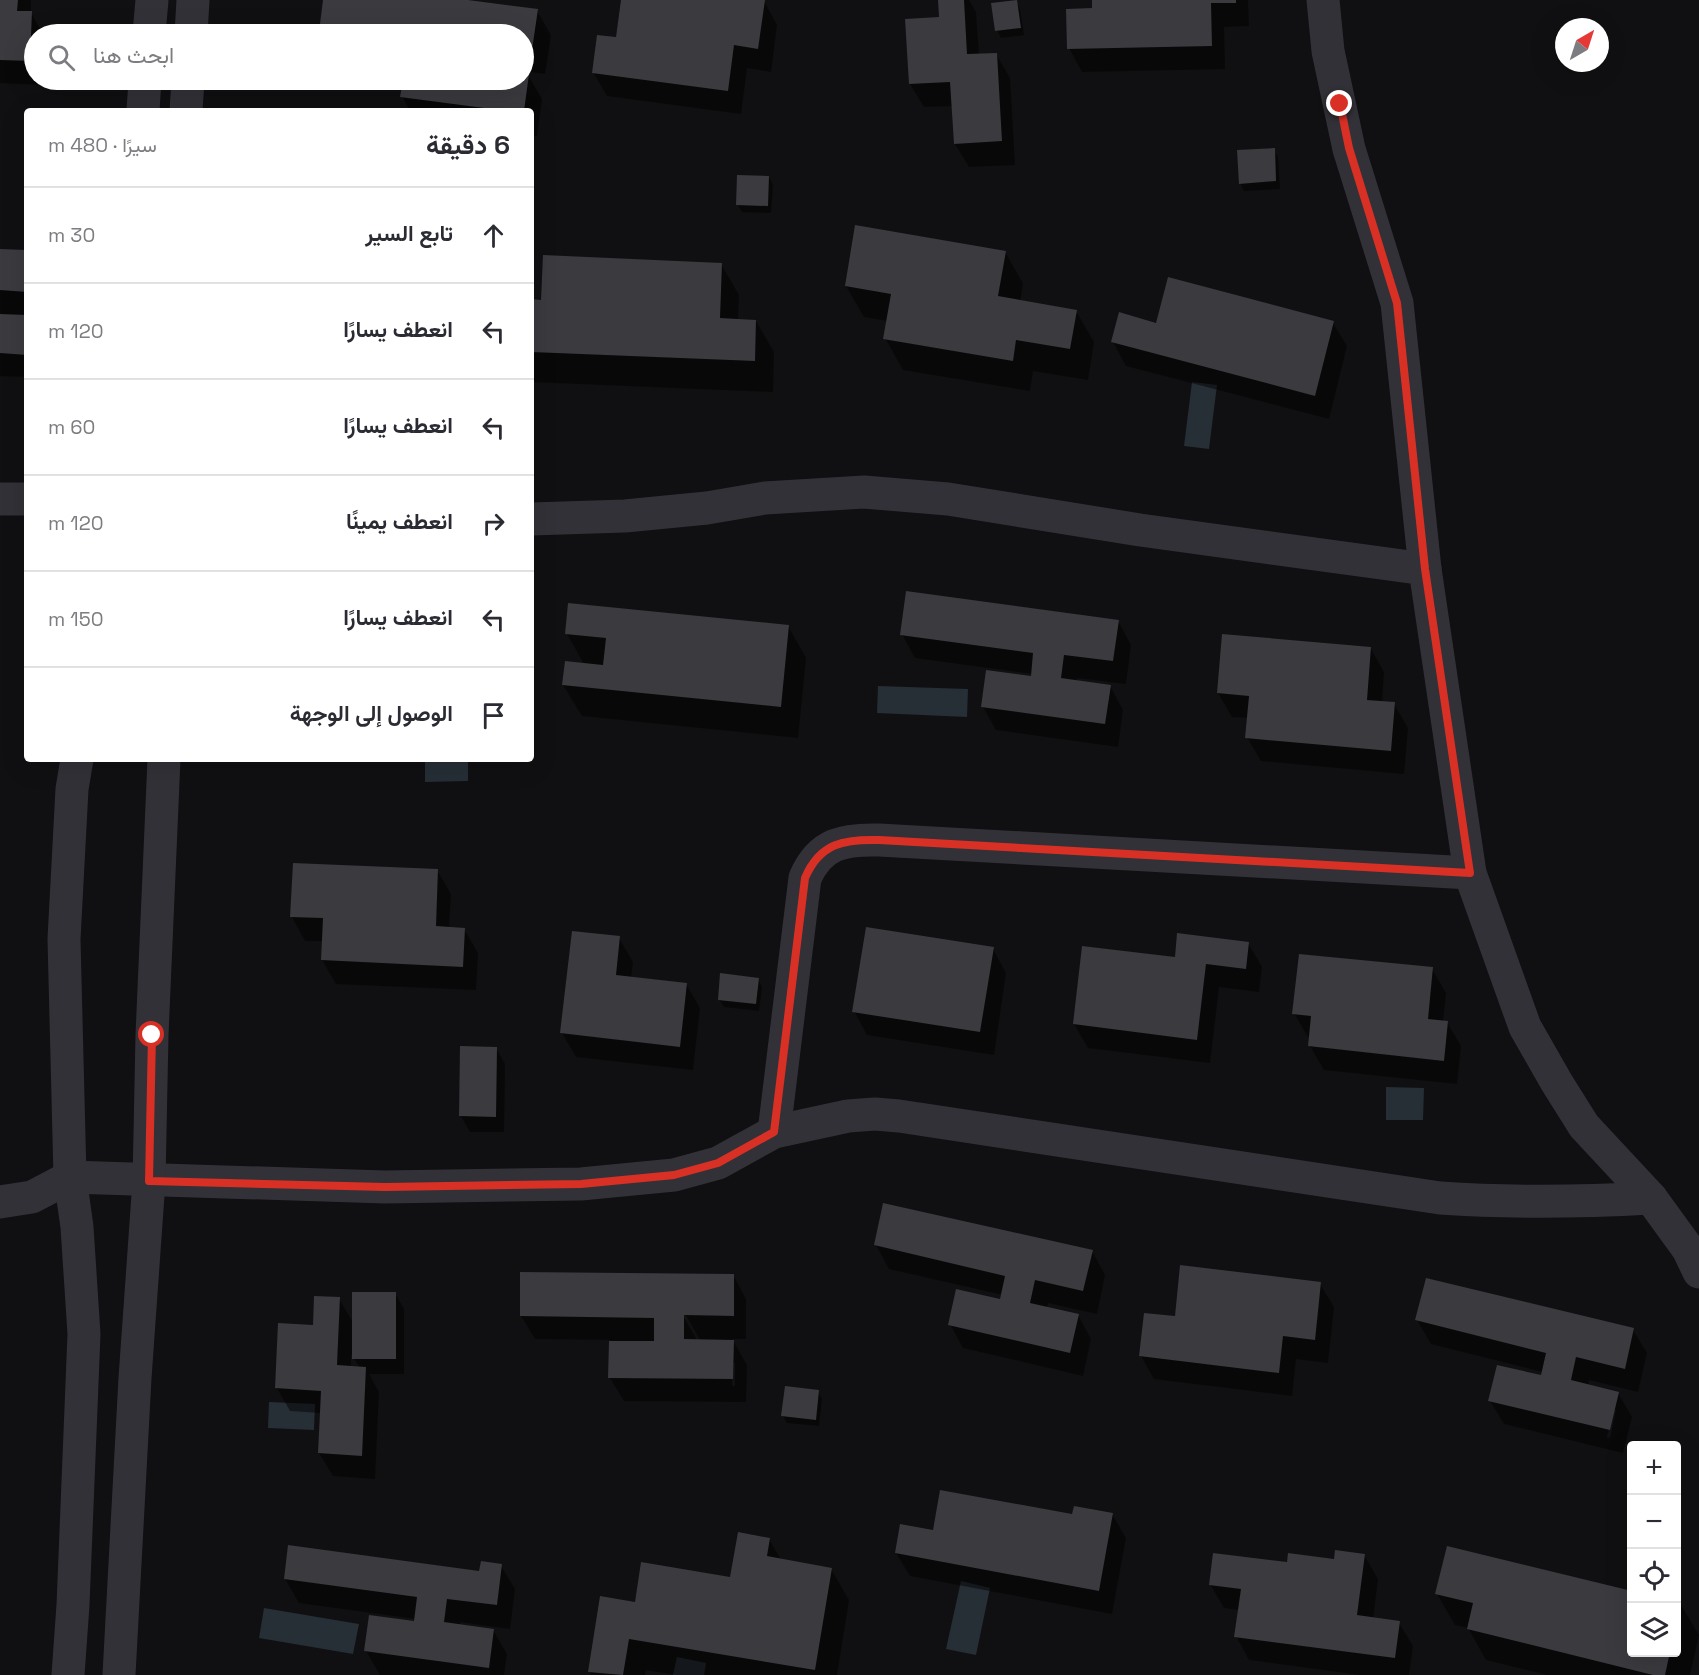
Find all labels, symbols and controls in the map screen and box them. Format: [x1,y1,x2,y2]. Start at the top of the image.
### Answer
north arrow [1555,18,1609,72]
search box [24,24,534,90]
icon: search [45,41,78,74]
text: ابحث هنا [93,41,174,69]
route end [1326,90,1352,116]
text: 6 دقيقة [426,128,510,162]
text: سيرًا · 480 m [48,132,157,158]
text: تابع السير [365,219,453,247]
icon: ahead [477,219,510,252]
text: 30 m [48,222,95,248]
text: انعطف يسارًا [343,315,453,343]
icon: left [477,315,510,348]
text: 120 m [48,318,104,344]
text: انعطف يسارًا [343,411,453,439]
icon: left [477,411,510,444]
text: 60 m [48,414,95,440]
text: انعطف يمينًا [346,507,453,535]
icon: right [477,507,510,540]
text: 120 m [48,510,104,536]
text: انعطف يسارًا [343,603,453,631]
icon: left [477,603,510,636]
text: 150 m [48,606,104,632]
text: الوصول إلى الوجهة [290,699,453,727]
icon: arrive [477,699,510,732]
route start [138,1021,164,1047]
map controls [1627,1441,1681,1657]
button: + [1627,1441,1681,1495]
button: − [1627,1495,1681,1549]
button: locate [1627,1549,1681,1603]
button: layers [1627,1603,1681,1657]

